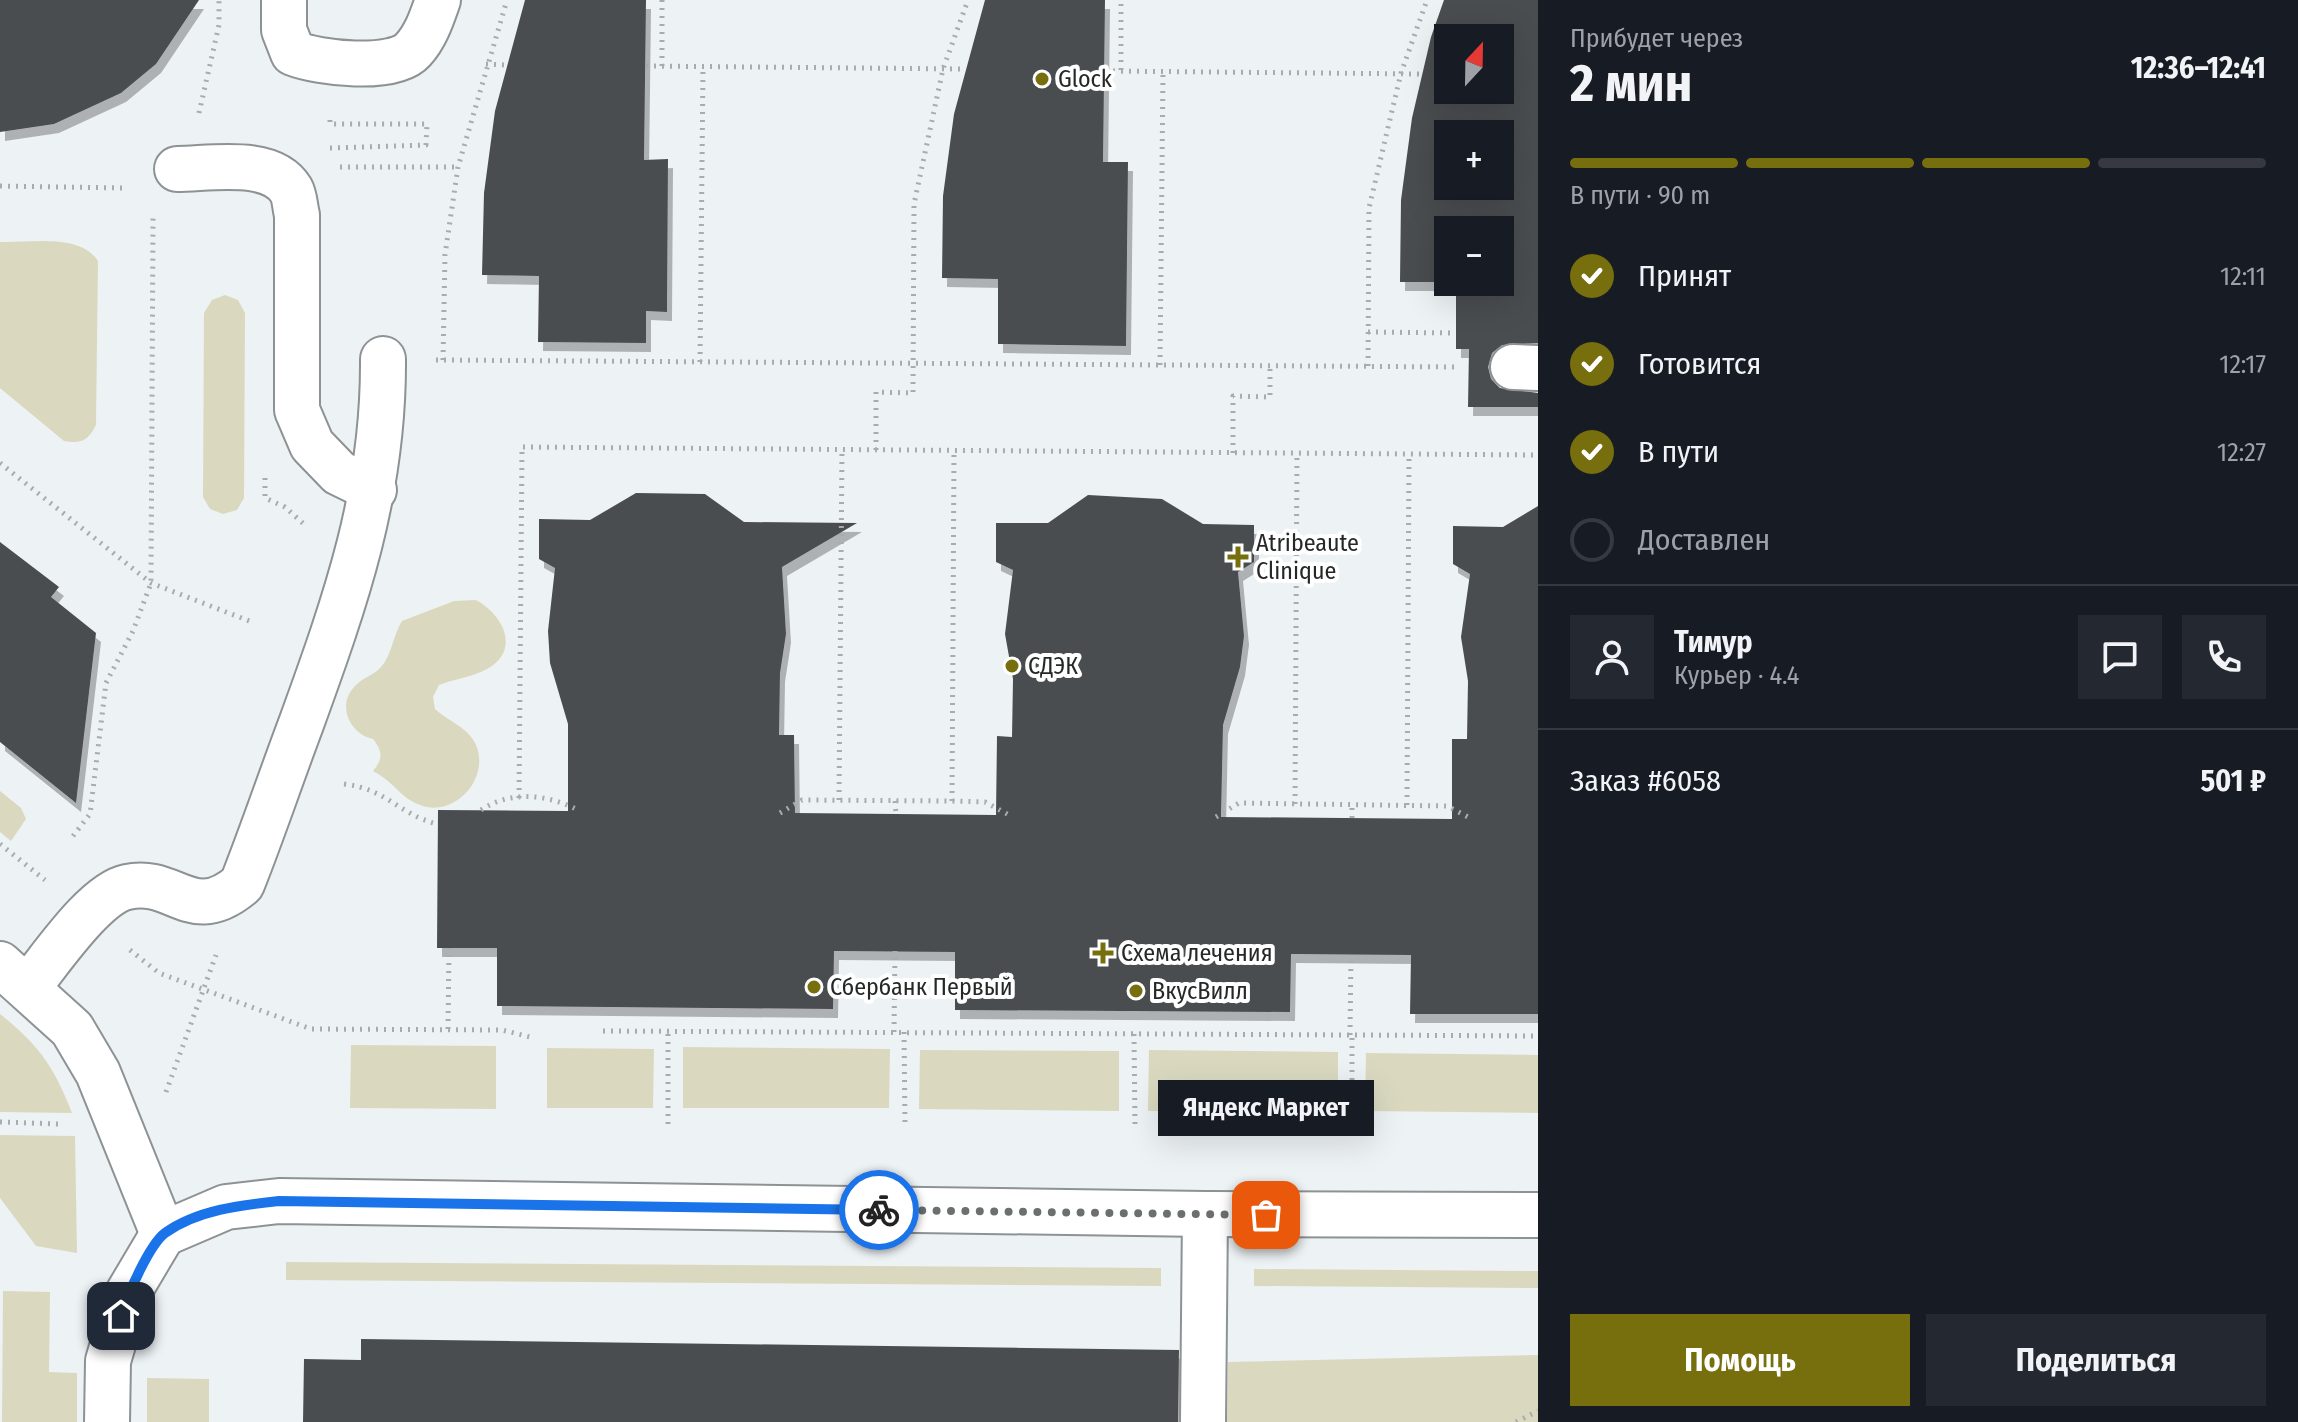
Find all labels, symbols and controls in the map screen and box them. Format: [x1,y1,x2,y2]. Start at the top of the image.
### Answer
text: Прибудет через [1570,23,1743,54]
north arrow [1434,24,1514,104]
map controls [1434,24,1514,296]
text: 12:36–12:41 [2131,50,2266,86]
text: 2 мин [1570,52,1692,115]
place label: Glock [1058,65,1113,93]
marker: Glock [1033,70,1051,88]
button: + [1434,120,1514,200]
text: В пути · 90 m [1570,180,1710,211]
button: − [1434,216,1514,296]
icon: check [1570,254,1614,298]
text: Принят [1638,258,1731,294]
text: 12:11 [2220,261,2266,292]
icon: check [1570,342,1614,386]
text: Готовится [1638,346,1761,382]
text: 12:17 [2219,349,2266,380]
icon: check [1570,430,1614,474]
text: В пути [1638,434,1719,470]
text: 12:27 [2217,437,2266,468]
text: Доставлен [1638,522,1770,558]
place label: Atribeaute Clinique [1256,529,1359,585]
marker: Atribeaute Clinique [1227,546,1249,568]
button: person [1570,615,1654,699]
button: chat [2078,615,2162,699]
button: phone [2182,615,2266,699]
text: Тимур [1674,624,1753,660]
place label: СДЭК [1028,652,1078,680]
marker: СДЭК [1003,657,1021,675]
text: Курьер · 4.4 [1674,660,1799,691]
text: Заказ #6058 [1570,763,1721,799]
text: 501 ₽ [2200,763,2266,799]
place label: Схема лечения [1121,939,1273,967]
marker: Схема лечения [1092,942,1114,964]
place label: Сбербанк Первый [830,973,1013,1001]
place label: ВкусВилл [1152,977,1248,1005]
marker: Сбербанк Первый [805,978,823,996]
marker: ВкусВилл [1127,982,1145,1000]
callout: Яндекс Маркет [1158,1079,1374,1135]
text: Яндекс Маркет [1183,1092,1349,1123]
courier [839,1170,919,1250]
pin [1232,1181,1300,1249]
icon: bike [857,1188,901,1232]
icon: bag [1244,1193,1288,1237]
pin [87,1282,155,1350]
icon: home [99,1294,143,1338]
button: Помощь [1570,1314,1910,1406]
button: Поделиться [1926,1314,2266,1406]

